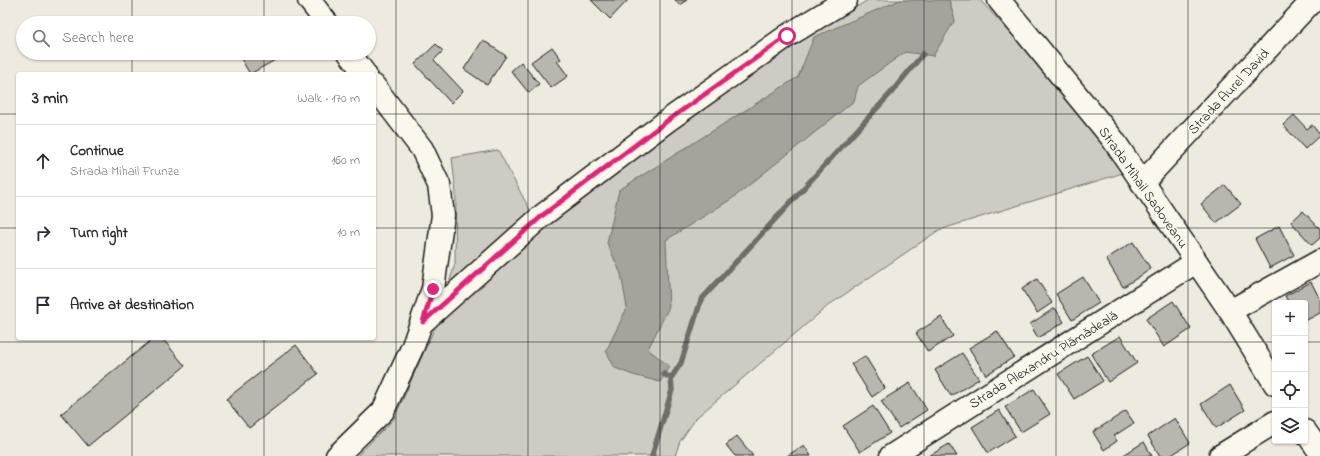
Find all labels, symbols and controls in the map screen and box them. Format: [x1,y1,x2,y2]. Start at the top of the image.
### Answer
search box [16,16,376,60]
icon: search [30,27,52,49]
text: Search here [62,27,134,49]
route start [778,27,796,45]
street label: Strada Aurel David [1183,44,1275,140]
text: 3 min [32,86,68,111]
text: Walk · 170 m [297,89,360,108]
street label: Strada Mihail Sadoveanu [1093,123,1193,253]
text: Continue [70,140,124,162]
icon: ahead [32,150,54,172]
text: 160 m [331,151,360,170]
text: Strada Mihail Frunze [70,162,179,181]
icon: right [32,222,54,244]
text: Turn right [70,222,128,244]
text: 10 m [337,223,360,242]
route end [424,280,442,298]
icon: arrive [32,294,54,316]
text: Arrive at destination [70,294,194,316]
map controls [1272,300,1308,444]
button: + [1272,300,1308,336]
street label: Strada Alexandru Plămădeală [965,306,1122,415]
button: − [1272,336,1308,372]
button: locate [1272,372,1308,408]
button: layers [1272,408,1308,444]

